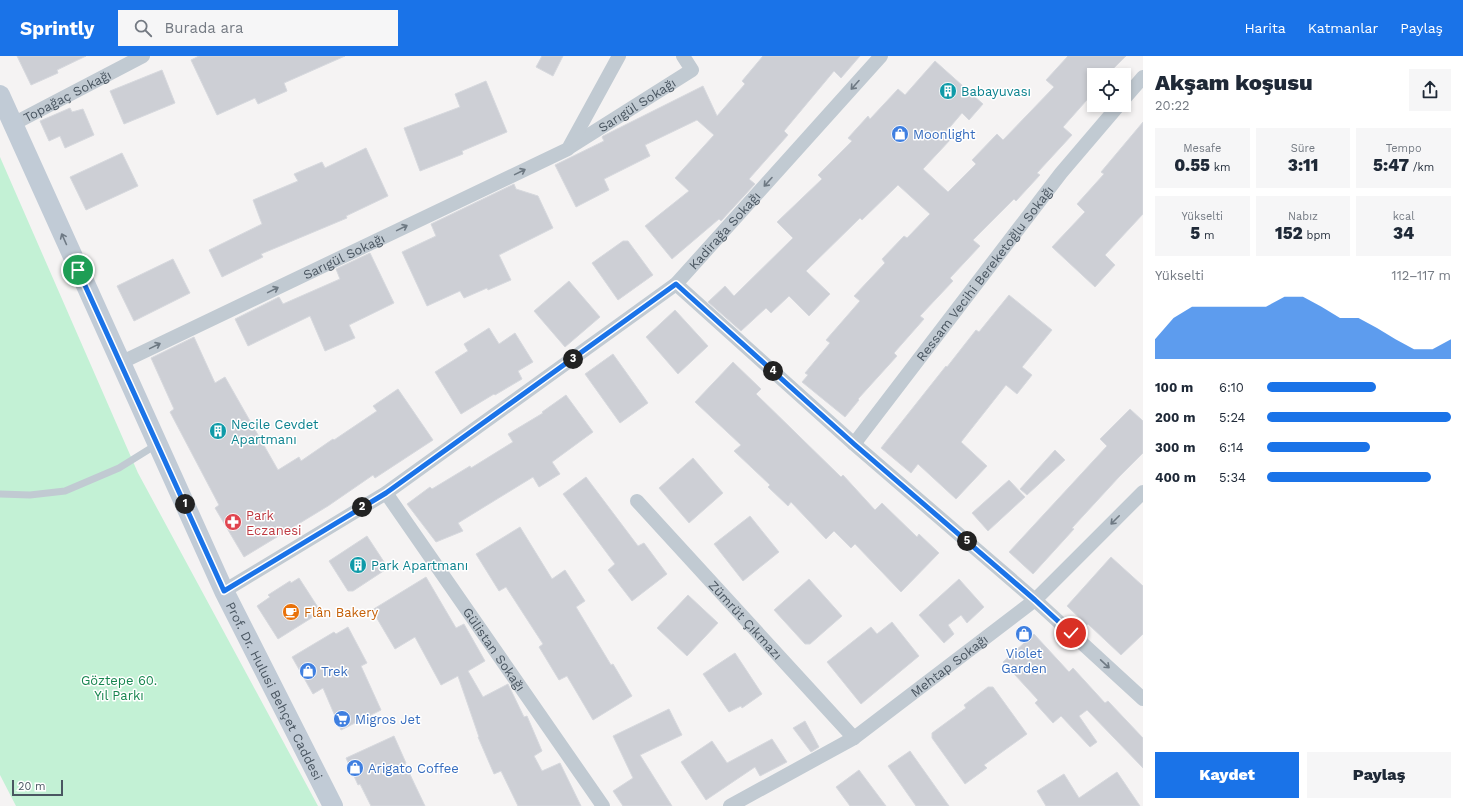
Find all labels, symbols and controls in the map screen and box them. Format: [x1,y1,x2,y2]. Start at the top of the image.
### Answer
search box [118,10,398,46]
text: Sprintly [20,17,94,40]
icon: search [132,17,154,39]
text: Burada ara [164,19,243,37]
text: Harita [1244,20,1286,36]
text: Katmanlar [1308,20,1378,36]
text: Paylaş [1400,20,1443,36]
street label: Topağaç Sokağı [21,67,114,125]
map controls [1087,68,1131,112]
button: locate [1087,68,1131,112]
button: share [1409,69,1451,111]
text: Akşam koşusu [1155,70,1313,95]
street label: Sarıgül Sokağı [596,75,678,135]
one-way arrow [850,80,860,90]
building icon: Babayuvası [938,81,958,101]
place label: Babayuvası [961,84,1031,99]
text: 20:22 [1155,98,1190,113]
shop icon: Moonlight [890,124,910,144]
place label: Moonlight [913,127,976,142]
text: Mesafe [1183,142,1221,155]
text: Süre [1291,142,1315,155]
text: Tempo [1386,142,1422,155]
text: 0.55 [1174,155,1210,175]
text: 3:11 [1288,155,1318,175]
text: 5:47 [1373,155,1409,175]
text: km [1210,161,1231,174]
text: /km [1409,161,1434,174]
one-way arrow [513,168,525,175]
one-way arrow [764,177,773,187]
street label: Ressam Vecihi Bereketoğlu Sokağı [913,183,1057,364]
street label: Kadirağa Sokağı [686,189,763,273]
text: Yükselti [1182,210,1223,223]
text: Nabız [1288,210,1318,223]
text: kcal [1393,210,1415,223]
text: 5 [1190,223,1200,243]
text: 152 [1275,223,1303,243]
text: 34 [1393,223,1414,243]
one-way arrow [396,224,408,231]
text: m [1200,229,1214,242]
text: bpm [1303,229,1331,242]
street label: Sarıgül Sokağı [301,231,387,282]
one-way arrow [60,234,68,246]
pin [61,253,95,287]
icon: arrive [67,259,89,281]
text: Yükselti [1155,268,1204,283]
text: 112–117 m [1392,268,1451,283]
one-way arrow [266,286,278,293]
one-way arrow [149,342,161,349]
pin: 3 [563,349,583,369]
text: 3 [570,352,576,365]
pin: 4 [763,361,783,381]
text: 4 [769,364,777,377]
text: 100 m [1155,380,1193,395]
text: 6:10 [1219,380,1244,395]
text: 200 m [1155,410,1195,425]
text: 5:24 [1219,410,1246,425]
place label: Necile Cevdet Apartmanı [231,417,319,447]
building icon: Necile Cevdet Apartmanı [208,421,228,441]
text: 300 m [1155,440,1195,455]
text: 6:14 [1219,440,1244,455]
text: 400 m [1155,470,1196,485]
text: 5:34 [1219,470,1246,485]
pin: 1 [175,494,195,514]
text: 1 [183,497,187,510]
pin: 2 [352,497,372,517]
text: 2 [359,500,365,513]
place label: Park Eczanesi [246,508,301,538]
pharmacy icon: Park Eczanesi [223,512,243,532]
one-way arrow [1110,515,1120,524]
pin: 5 [957,531,977,551]
text: 5 [964,534,970,547]
building icon: Park Apartmanı [348,555,368,575]
place label: Park Apartmanı [371,558,468,573]
street label: Zümrüt Çıkmazı [706,578,785,663]
street label: Prof. Dr. Hulusi Behçet Caddesi [223,599,325,782]
cafe icon: Flân Bakery [281,602,301,622]
place label: Flân Bakery [304,605,379,620]
street label: Gülistan Sokağı [460,605,528,694]
pin [1054,616,1088,650]
icon: check [1060,622,1082,644]
shop icon: Violet Garden [1014,624,1034,644]
street label: Mehtap Sokağı [908,632,991,700]
place label: Violet Garden [1001,646,1047,676]
one-way arrow [1100,659,1110,669]
shop icon: Trek [298,661,318,681]
place label: Trek [321,664,349,679]
park label: Göztepe 60. Yıl Parkı [81,673,157,703]
supermarket icon: Migros Jet [332,709,352,729]
place label: Migros Jet [355,712,421,727]
button: Kaydet [1155,752,1299,798]
button: Paylaş [1307,752,1451,798]
shop icon: Arigato Coffee [345,758,365,778]
place label: Arigato Coffee [368,761,459,776]
scale bar [12,778,63,797]
text: 20 m [18,780,46,793]

